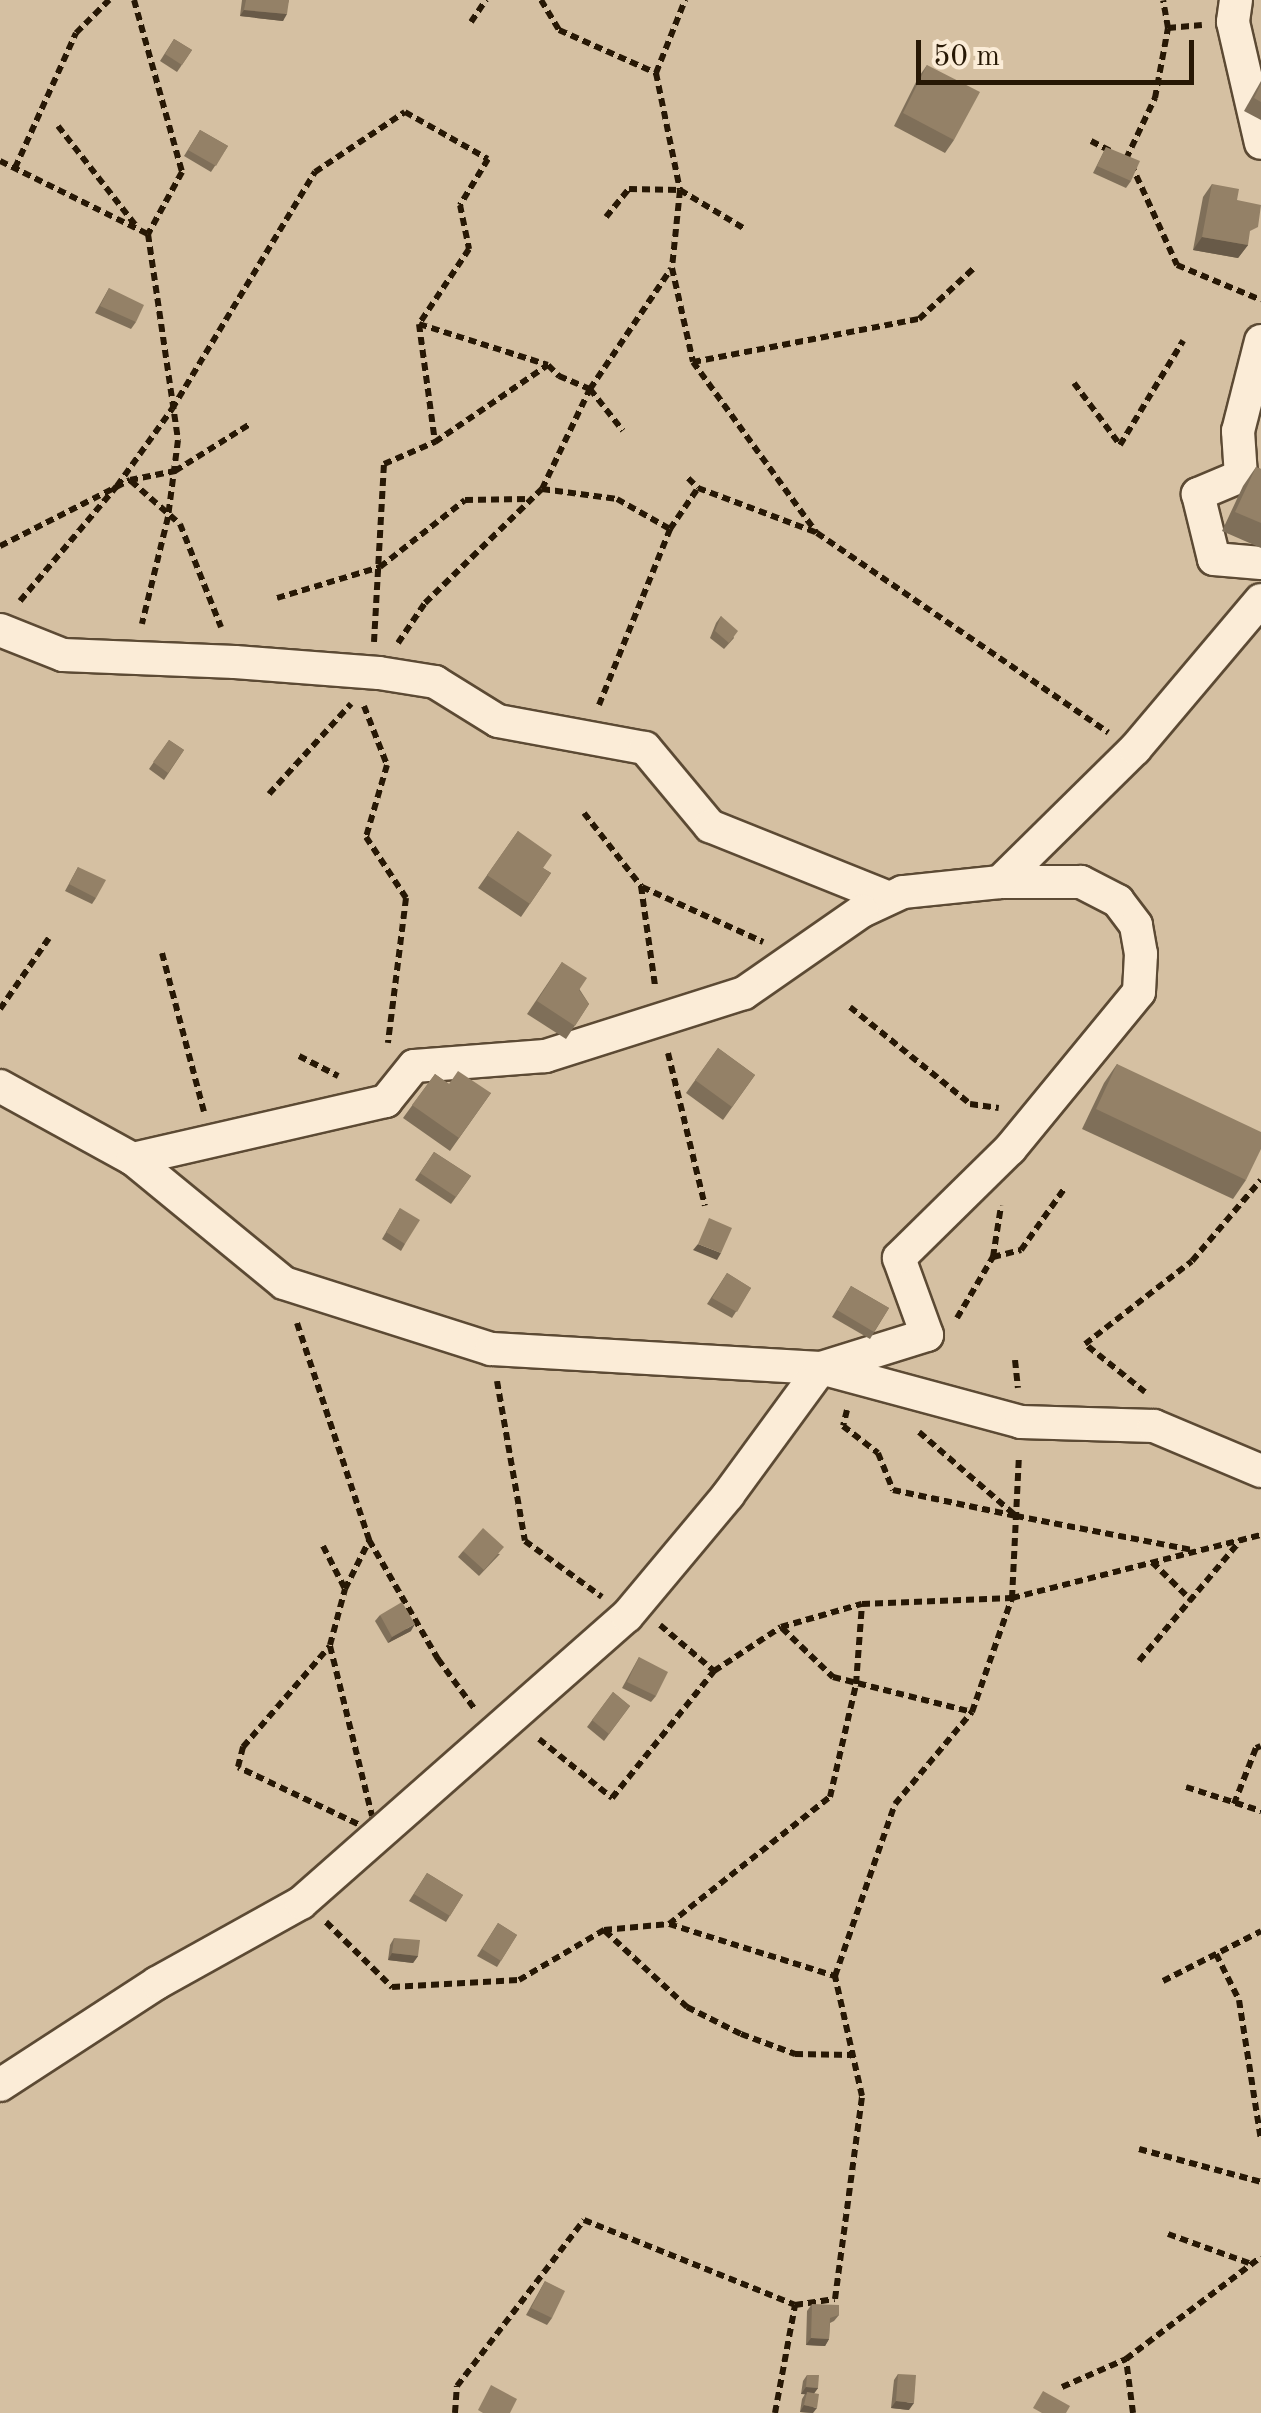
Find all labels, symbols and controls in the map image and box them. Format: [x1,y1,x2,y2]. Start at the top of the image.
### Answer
scale bar [921,20,1198,82]
text: 50 m [933,42,1000,72]

